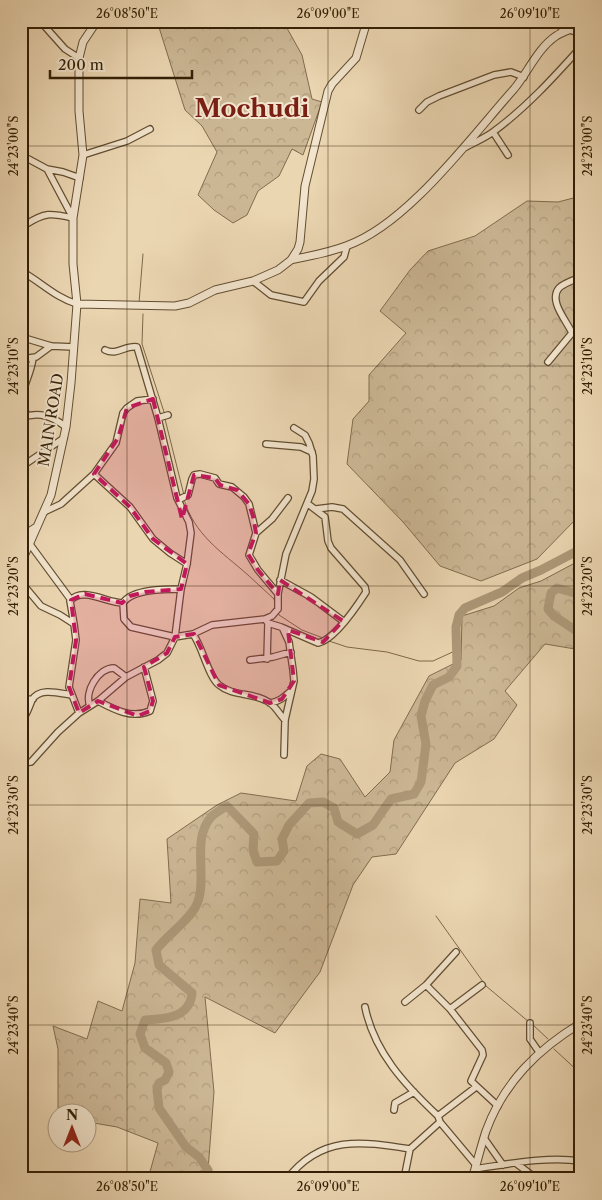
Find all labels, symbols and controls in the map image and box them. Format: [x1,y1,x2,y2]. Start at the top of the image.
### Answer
text: 26°08'50"E [96,6,158,21]
text: 26°09'00"E [297,6,359,21]
text: 26°09'10"E [500,6,560,21]
scale bar [50,48,192,80]
text: 200 m [58,55,104,74]
district label: Mochudi [195,93,309,124]
text: 24°23'00"S [6,116,21,176]
text: 24°23'00"S [580,116,595,176]
text: 24°23'10"S [6,337,21,395]
text: 24°23'10"S [580,337,595,395]
street label: MAIN ROAD [34,372,67,468]
text: 24°23'20"S [6,556,21,616]
text: 24°23'20"S [580,556,595,616]
text: 24°23'30"S [6,775,21,835]
text: 24°23'30"S [580,775,595,835]
text: 24°23'40"S [6,995,21,1055]
text: 24°23'40"S [580,995,595,1055]
north arrow [48,1102,98,1152]
text: N [66,1106,78,1124]
text: 26°08'50"E [96,1179,158,1194]
text: 26°09'00"E [297,1179,359,1194]
text: 26°09'10"E [500,1179,560,1194]

